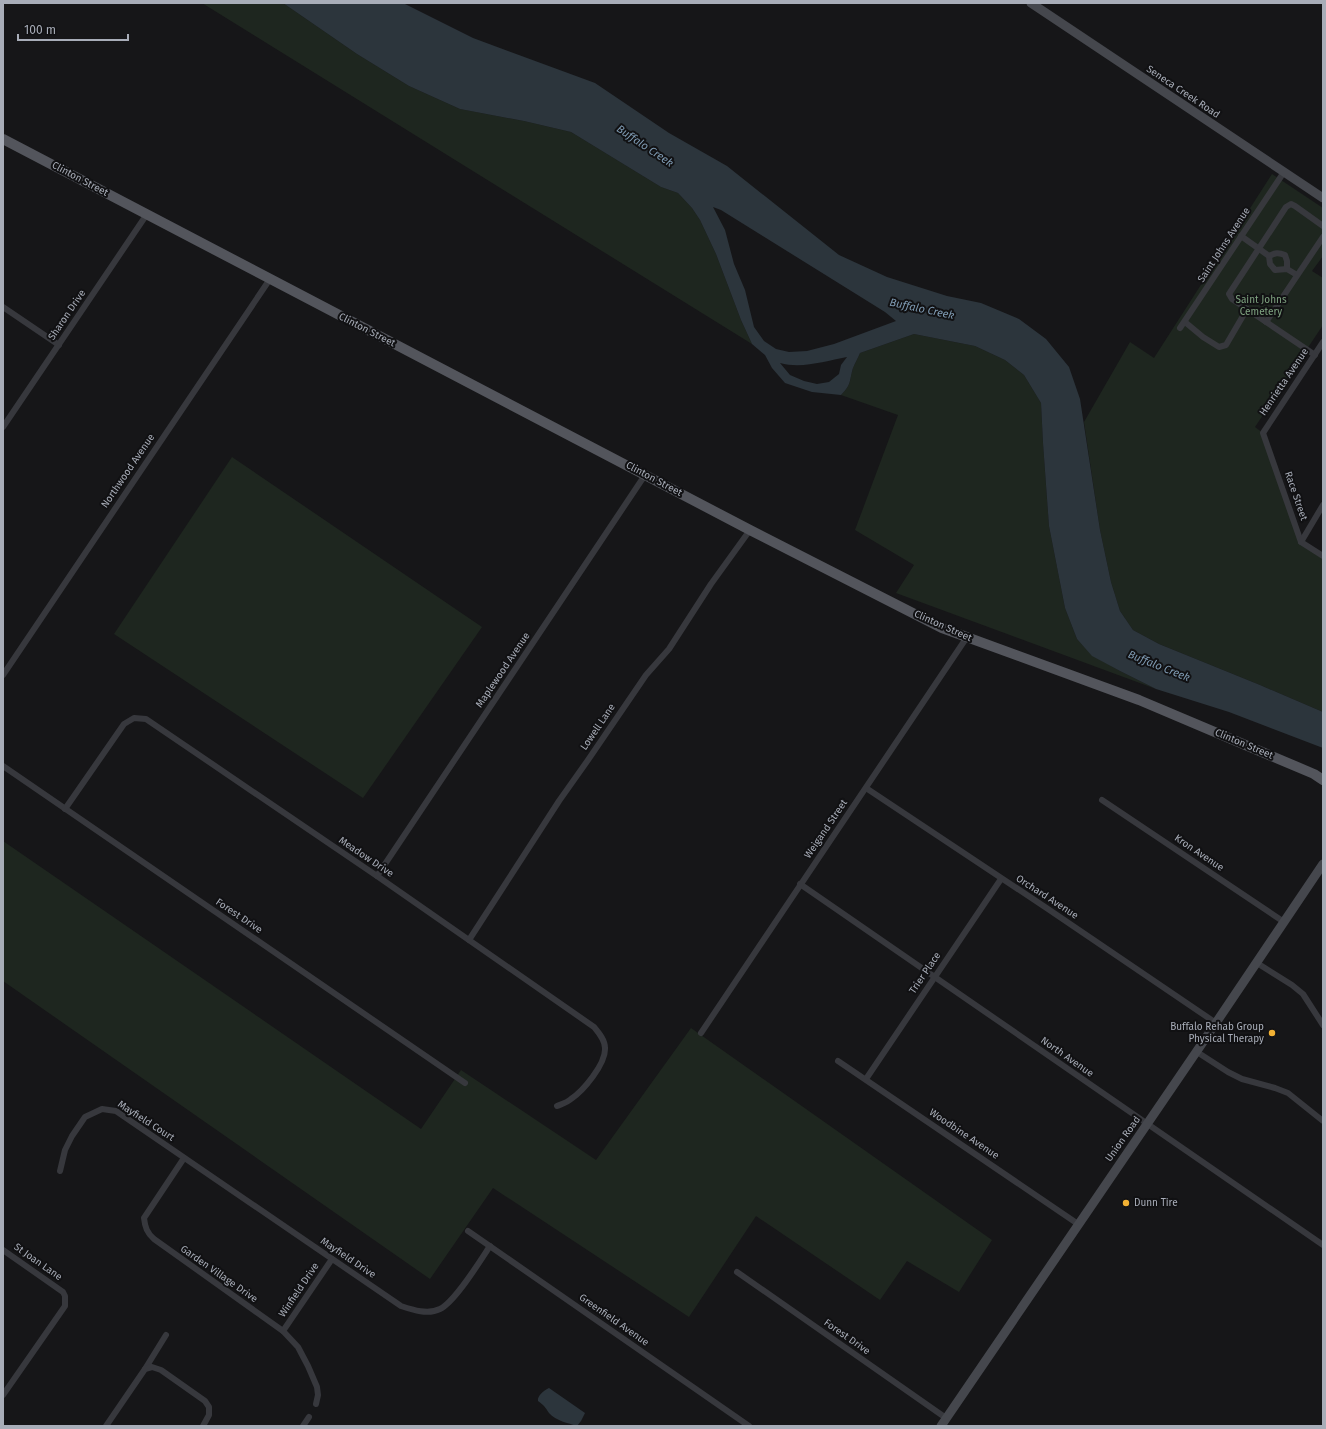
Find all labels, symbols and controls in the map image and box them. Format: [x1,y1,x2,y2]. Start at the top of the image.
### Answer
scale bar [18,16,128,42]
text: 100 m [24,23,56,37]
street label: Seneca Creek Road [1144,63,1222,121]
water label: Buffalo Creek [614,122,676,170]
street label: Clinton Street [50,159,111,199]
street label: Saint Johns Avenue [1195,205,1253,285]
street label: Sharon Drive [46,288,88,342]
park label: Saint Johns Cemetery [1235,294,1287,318]
water label: Buffalo Creek [888,296,956,322]
street label: Clinton Street [337,311,398,350]
street label: Henrietta Avenue [1257,346,1311,418]
street label: Northwood Avenue [99,432,157,510]
street label: Clinton Street [624,459,685,499]
street label: Race Street [1282,470,1310,523]
street label: Clinton Street [912,608,974,644]
street label: Maplewood Avenue [473,630,533,710]
water label: Buffalo Creek [1126,648,1192,684]
street label: Lowell Lane [578,702,618,752]
street label: Clinton Street [1213,726,1275,762]
street label: Weigand Street [802,797,850,861]
street label: Kron Avenue [1172,832,1226,874]
street label: Meadow Drive [336,834,396,880]
street label: Orchard Avenue [1014,872,1080,922]
street label: Forest Drive [213,896,265,936]
street label: Trier Place [907,950,943,996]
place label: Buffalo Rehab Group Physical Therapy [1170,1021,1264,1045]
marker: Buffalo Rehab Group Physical Therapy [1267,1028,1277,1038]
street label: North Avenue [1038,1034,1096,1080]
street label: Mayfield Court [115,1098,177,1144]
street label: Woodbine Avenue [927,1106,1001,1162]
street label: Union Road [1103,1114,1143,1164]
place label: Dunn Tire [1134,1197,1178,1209]
marker: Dunn Tire [1121,1198,1131,1208]
street label: Mayfield Drive [318,1235,378,1281]
street label: St Joan Lane [12,1241,64,1283]
street label: Garden Village Drive [178,1243,260,1305]
street label: Winfield Drive [276,1260,322,1320]
street label: Greenfield Avenue [577,1291,651,1349]
street label: Forest Drive [822,1317,872,1357]

